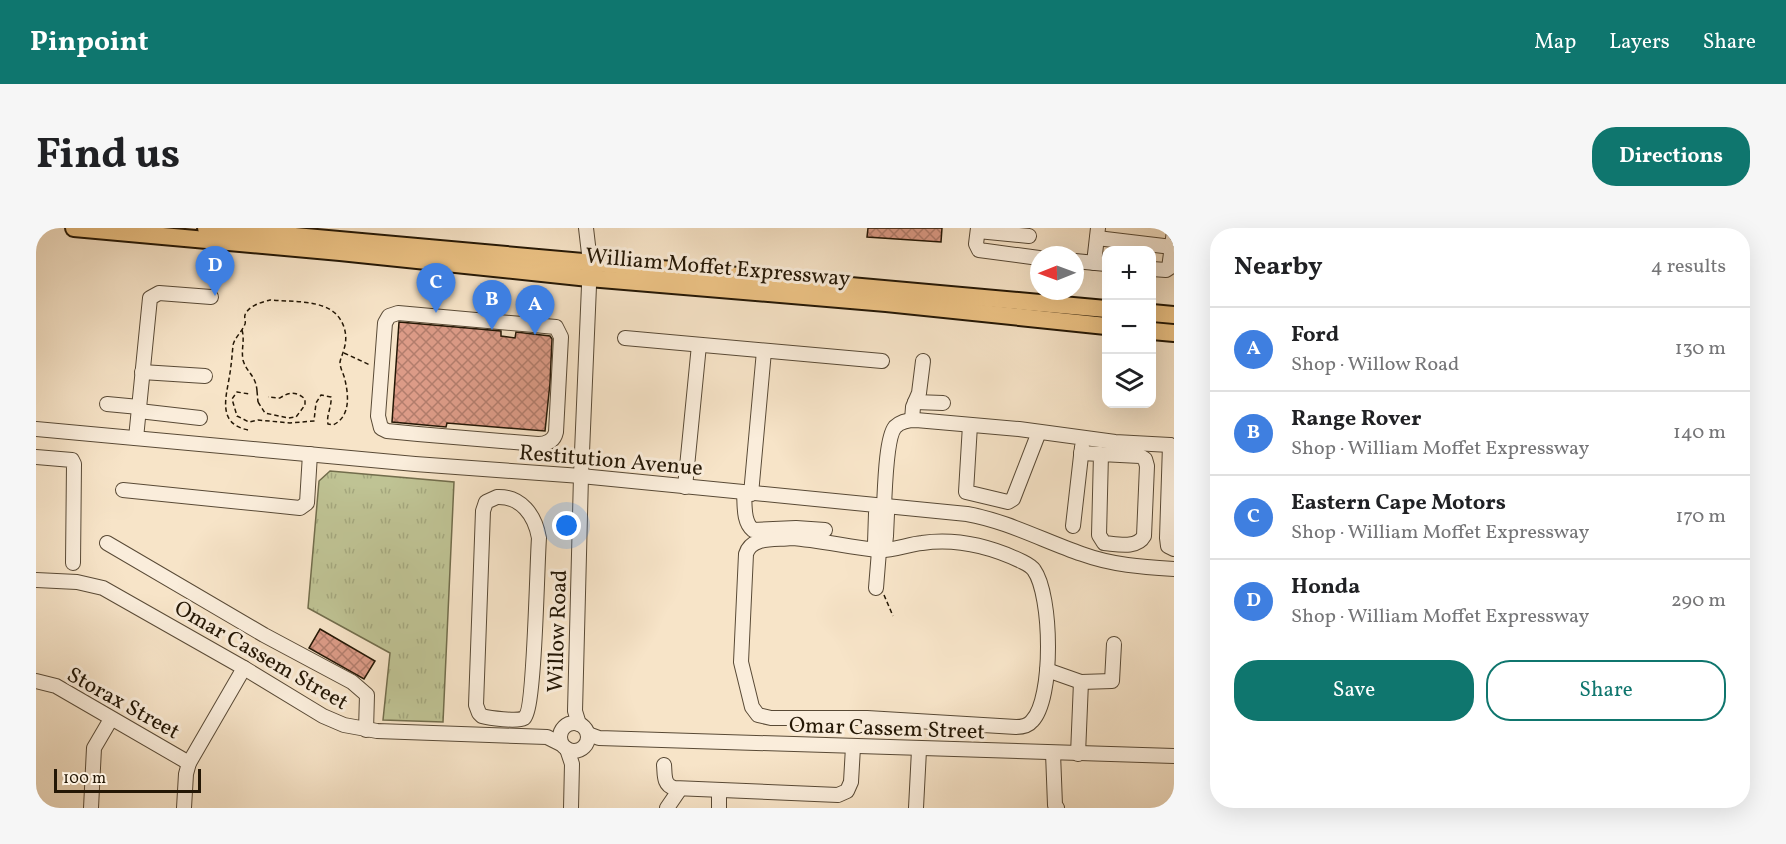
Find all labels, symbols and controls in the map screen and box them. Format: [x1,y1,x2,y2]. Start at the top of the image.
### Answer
text: Pinpoint [30,23,148,62]
text: Map [1534,28,1576,57]
text: Layers [1609,28,1670,57]
text: Share [1703,28,1756,57]
text: Find us [36,127,180,186]
button: Directions [1592,127,1750,186]
street label: William Moffet Expressway [584,241,852,296]
north arrow [1030,246,1084,300]
map controls [1102,246,1156,408]
button: + [1102,246,1156,300]
pin: D [196,247,234,296]
text: Nearby [1234,249,1323,285]
text: 4 results [1651,253,1726,281]
pin: C [416,264,456,313]
pin: B [472,280,512,330]
pin: A [516,285,554,335]
button: − [1102,300,1156,354]
text: Ford [1291,320,1339,351]
text: A [1246,335,1261,363]
text: 130 m [1675,335,1726,363]
text: Shop · Willow Road [1291,351,1459,379]
button: layers [1102,354,1156,408]
text: Range Rover [1291,404,1422,435]
text: B [1247,419,1260,447]
text: 140 m [1673,419,1726,447]
text: Shop · William Moffet Expressway [1291,435,1589,463]
street label: Restitution Avenue [518,438,704,485]
text: Eastern Cape Motors [1291,488,1506,519]
text: C [1247,503,1260,531]
text: 170 m [1676,503,1726,531]
your location [552,511,581,540]
text: Shop · William Moffet Expressway [1291,519,1589,547]
street label: Willow Road [541,569,576,693]
text: Honda [1291,572,1360,603]
text: D [1246,587,1261,615]
text: 290 m [1671,587,1726,615]
street label: Omar Cassem Street [168,594,354,719]
text: Shop · William Moffet Expressway [1291,603,1589,631]
street label: Storax Street [61,660,185,748]
button: Save [1234,660,1474,721]
button: Share [1486,660,1726,721]
street label: Omar Cassem Street [788,711,986,748]
scale bar [54,766,201,794]
text: 100 m [63,768,106,790]

